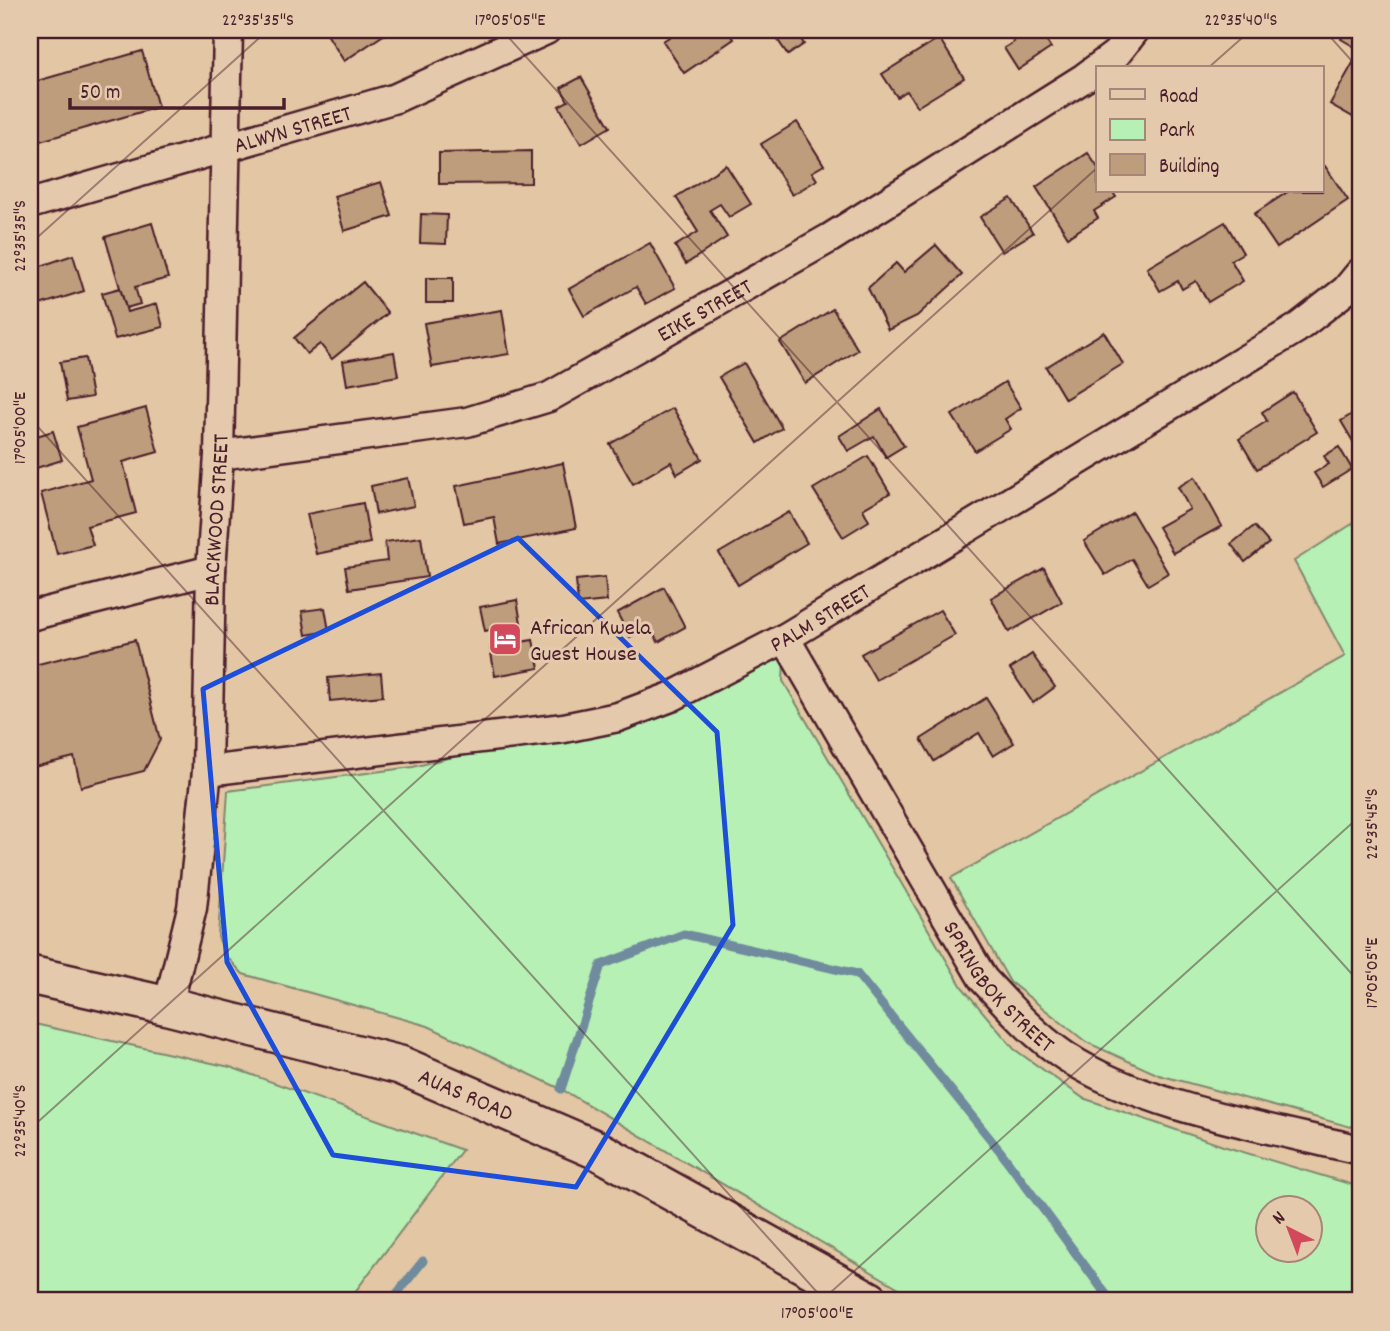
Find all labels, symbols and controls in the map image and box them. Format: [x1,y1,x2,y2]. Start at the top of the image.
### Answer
text: 22°35'35"S [222,9,294,34]
text: 17°05'05"E [474,9,546,34]
text: 22°35'40"S [1204,9,1278,34]
scale bar [70,66,284,110]
legend [1096,66,1324,192]
text: 50 m [80,79,120,109]
text: Road [1159,83,1198,113]
street label: ALWYN STREET [231,99,356,164]
text: Park [1159,117,1195,147]
text: Building [1159,153,1219,183]
text: 22°35'35"S [9,200,34,272]
street label: EIKE STREET [652,272,759,352]
text: 17°05'00"E [9,392,34,464]
street label: BLACKWOOD STREET [197,434,239,606]
street label: PALM STREET [765,577,878,663]
place label: African Kwela Guest House [530,613,652,672]
hotel icon: African Kwela Guest House [486,620,524,658]
text: 22°35'45"S [1361,788,1386,860]
street label: SPRINGBOK STREET [933,916,1060,1062]
text: 17°05'05"E [1361,937,1386,1009]
street label: AUAS ROAD [412,1062,518,1132]
text: 22°35'40"S [9,1084,34,1158]
north arrow [1254,1194,1324,1264]
text: N [1267,1206,1292,1232]
text: 17°05'00"E [781,1302,853,1327]

